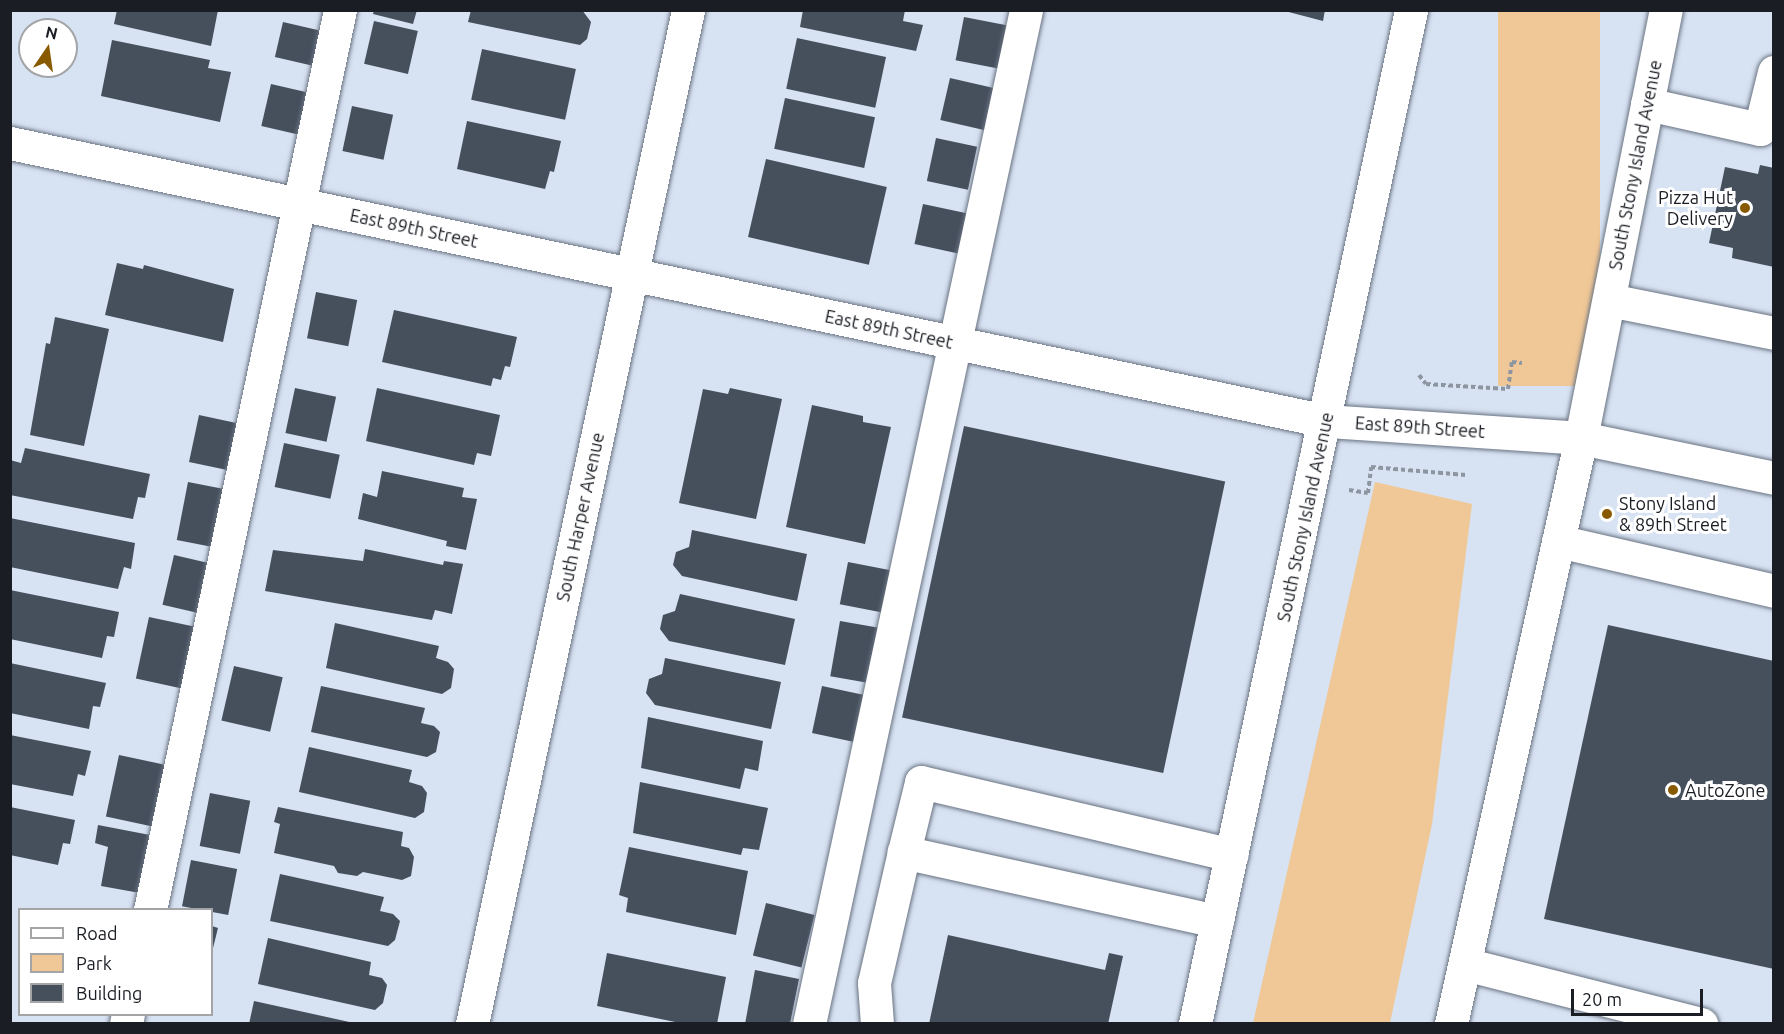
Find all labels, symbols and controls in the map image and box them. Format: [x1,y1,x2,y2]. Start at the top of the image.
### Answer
north arrow [18,18,78,78]
text: N [44,22,59,43]
street label: South Stony Island Avenue [1604,58,1666,272]
place label: Pizza Hut Delivery [1658,187,1733,230]
marker: Pizza Hut Delivery [1738,201,1752,215]
street label: East 89th Street [348,204,480,252]
street label: East 89th Street [823,305,955,353]
street label: South Stony Island Avenue [1272,410,1338,624]
street label: East 89th Street [1354,412,1486,442]
street label: South Harper Avenue [552,430,608,604]
place label: Stony Island & 89th Street [1619,493,1727,536]
marker: Stony Island & 89th Street [1600,507,1614,521]
place label: AutoZone [1685,779,1765,801]
marker: AutoZone [1666,783,1680,797]
legend [18,908,213,1016]
text: Road [76,923,118,943]
text: Park [76,953,112,973]
scale bar [1574,977,1706,1015]
text: Building [76,983,142,1003]
text: 20 m [1582,989,1622,1009]

